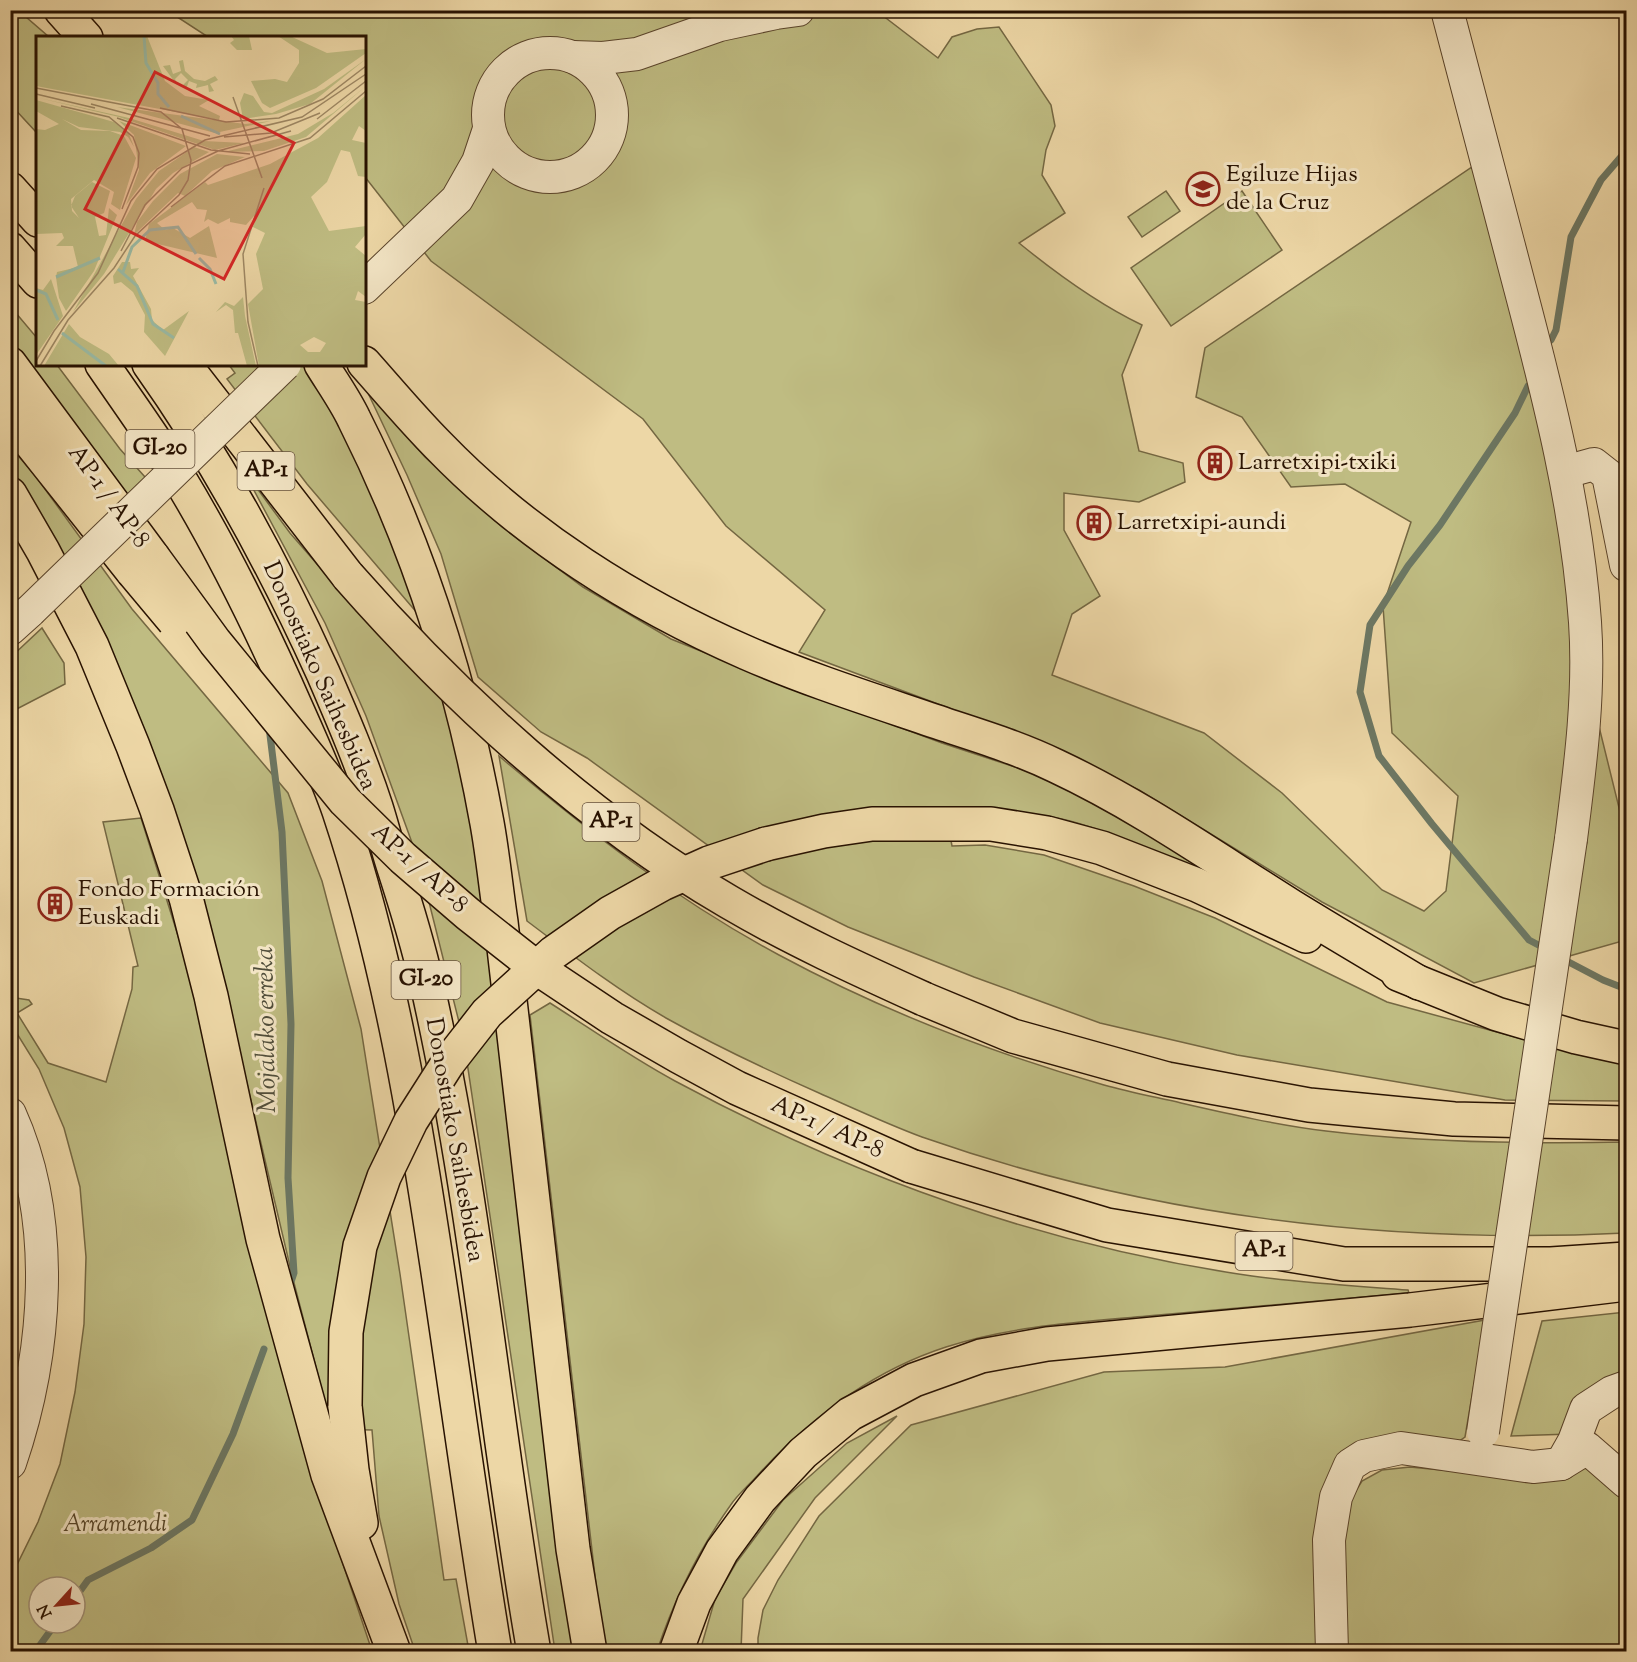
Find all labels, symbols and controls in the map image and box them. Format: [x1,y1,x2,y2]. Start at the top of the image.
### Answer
inset map [36,36,366,366]
place label: Egiluze Hijas de la Cruz [1226,158,1358,220]
school or university icon: Egiluze Hijas de la Cruz [1185,171,1221,207]
road number: GI-20 [126,430,195,468]
street label: AP-1 / AP-8 [59,438,157,556]
building icon: Larretxipi-txiki [1197,445,1233,481]
place label: Larretxipi-txiki [1238,446,1397,480]
road number: AP-1 [238,452,294,490]
building icon: Larretxipi-aundi [1076,505,1112,541]
place label: Larretxipi-aundi [1117,506,1287,540]
street label: Donostiako Saihesbidea [253,556,385,796]
road number: AP-1 [582,803,640,841]
street label: AP-1 / AP-8 [363,816,475,922]
place label: Fondo Formación Euskadi [78,873,260,935]
building icon: Fondo Formación Euskadi [37,886,73,922]
water label: Mojalako erreka [247,947,287,1113]
road number: GI-20 [392,961,460,999]
street label: Donostiako Saihesbidea [416,1015,492,1265]
street label: AP-1 / AP-8 [765,1088,889,1168]
road number: AP-1 [1236,1232,1292,1270]
park label: Arramendi [63,1508,167,1542]
north arrow [27,1575,87,1635]
text: N [33,1600,59,1622]

